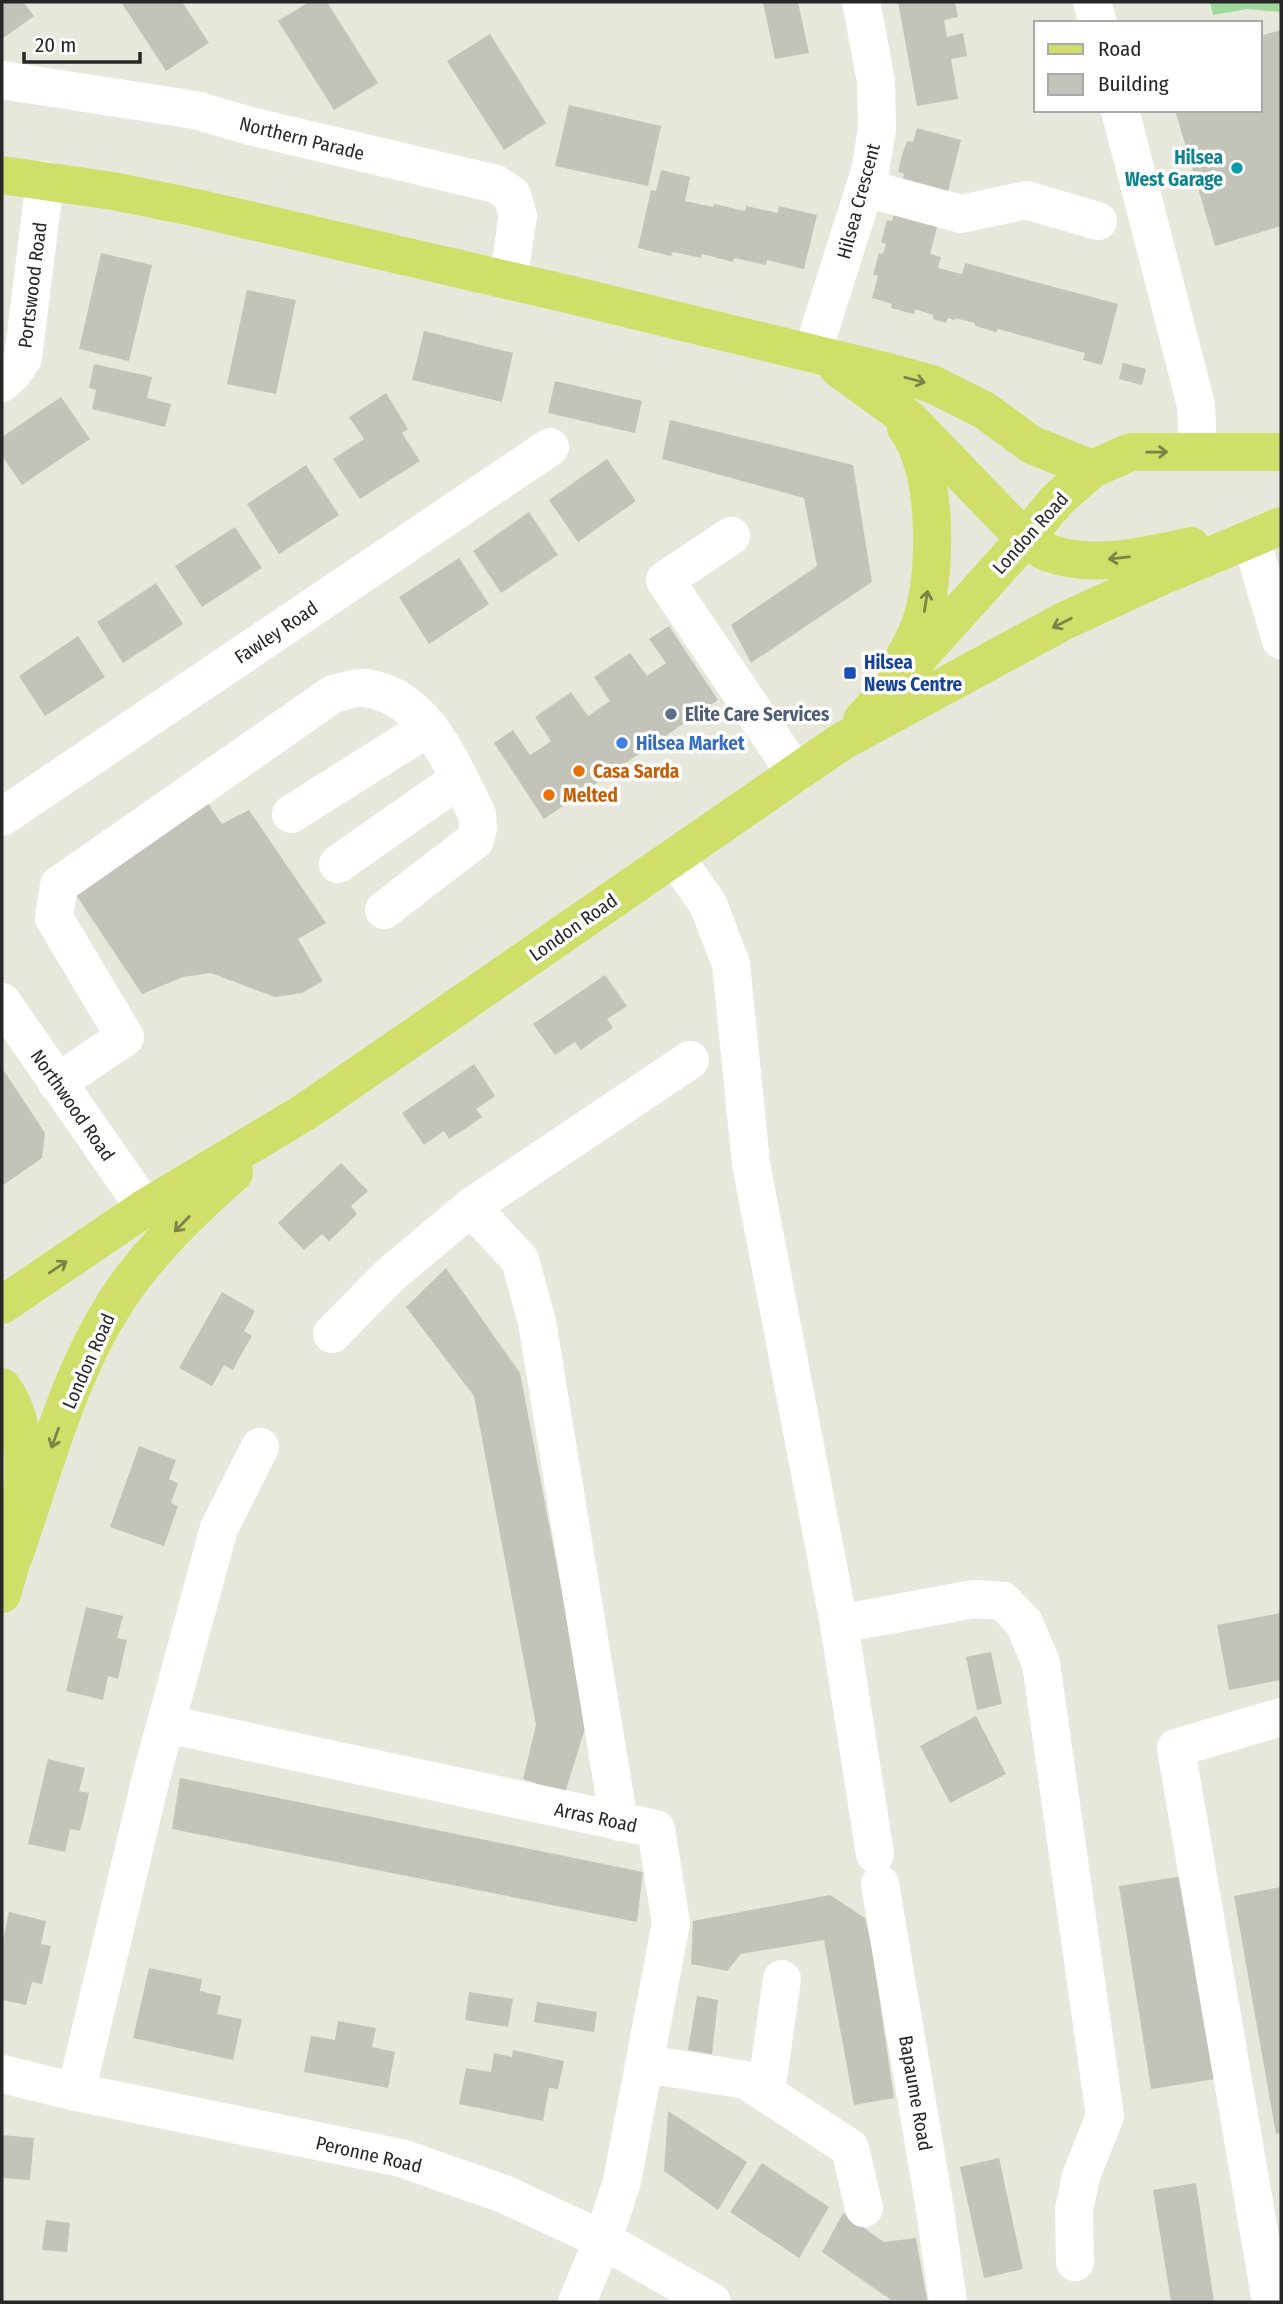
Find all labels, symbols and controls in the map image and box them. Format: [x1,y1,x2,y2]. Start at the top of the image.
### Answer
scale bar [24,21,140,65]
legend [1034,21,1262,112]
text: 20 m [35,32,76,58]
text: Road [1098,36,1142,62]
text: Building [1098,71,1169,97]
street label: Northern Parade [237,112,367,165]
street label: Hilsea Crescent [832,140,885,261]
place label: Hilsea West Garage [1125,146,1223,191]
marker: Hilsea West Garage [1229,160,1245,176]
street label: Portswood Road [13,221,52,349]
one-way arrow [904,374,926,387]
one-way arrow [1145,445,1168,458]
street label: London Road [988,488,1073,579]
one-way arrow [1108,552,1131,565]
one-way arrow [920,590,933,613]
street label: Fawley Road [230,596,322,669]
one-way arrow [1052,617,1073,630]
place label: Hilsea News Centre [864,651,963,696]
marker: Hilsea News Centre [842,665,858,681]
place label: Elite Care Services [685,703,830,726]
marker: Elite Care Services [663,706,679,722]
place label: Hilsea Market [636,732,745,755]
marker: Hilsea Market [614,735,630,751]
place label: Casa Sarda [593,760,679,783]
marker: Casa Sarda [571,763,587,779]
place label: Melted [563,784,618,807]
marker: Melted [541,787,557,803]
street label: London Road [525,889,622,966]
street label: Northwood Road [26,1045,120,1165]
one-way arrow [173,1215,190,1232]
one-way arrow [48,1260,67,1274]
street label: London Road [57,1310,120,1413]
one-way arrow [48,1426,60,1448]
street label: Arras Road [553,1798,639,1837]
street label: Bapaume Road [894,2034,937,2153]
street label: Peronne Road [314,2131,424,2178]

